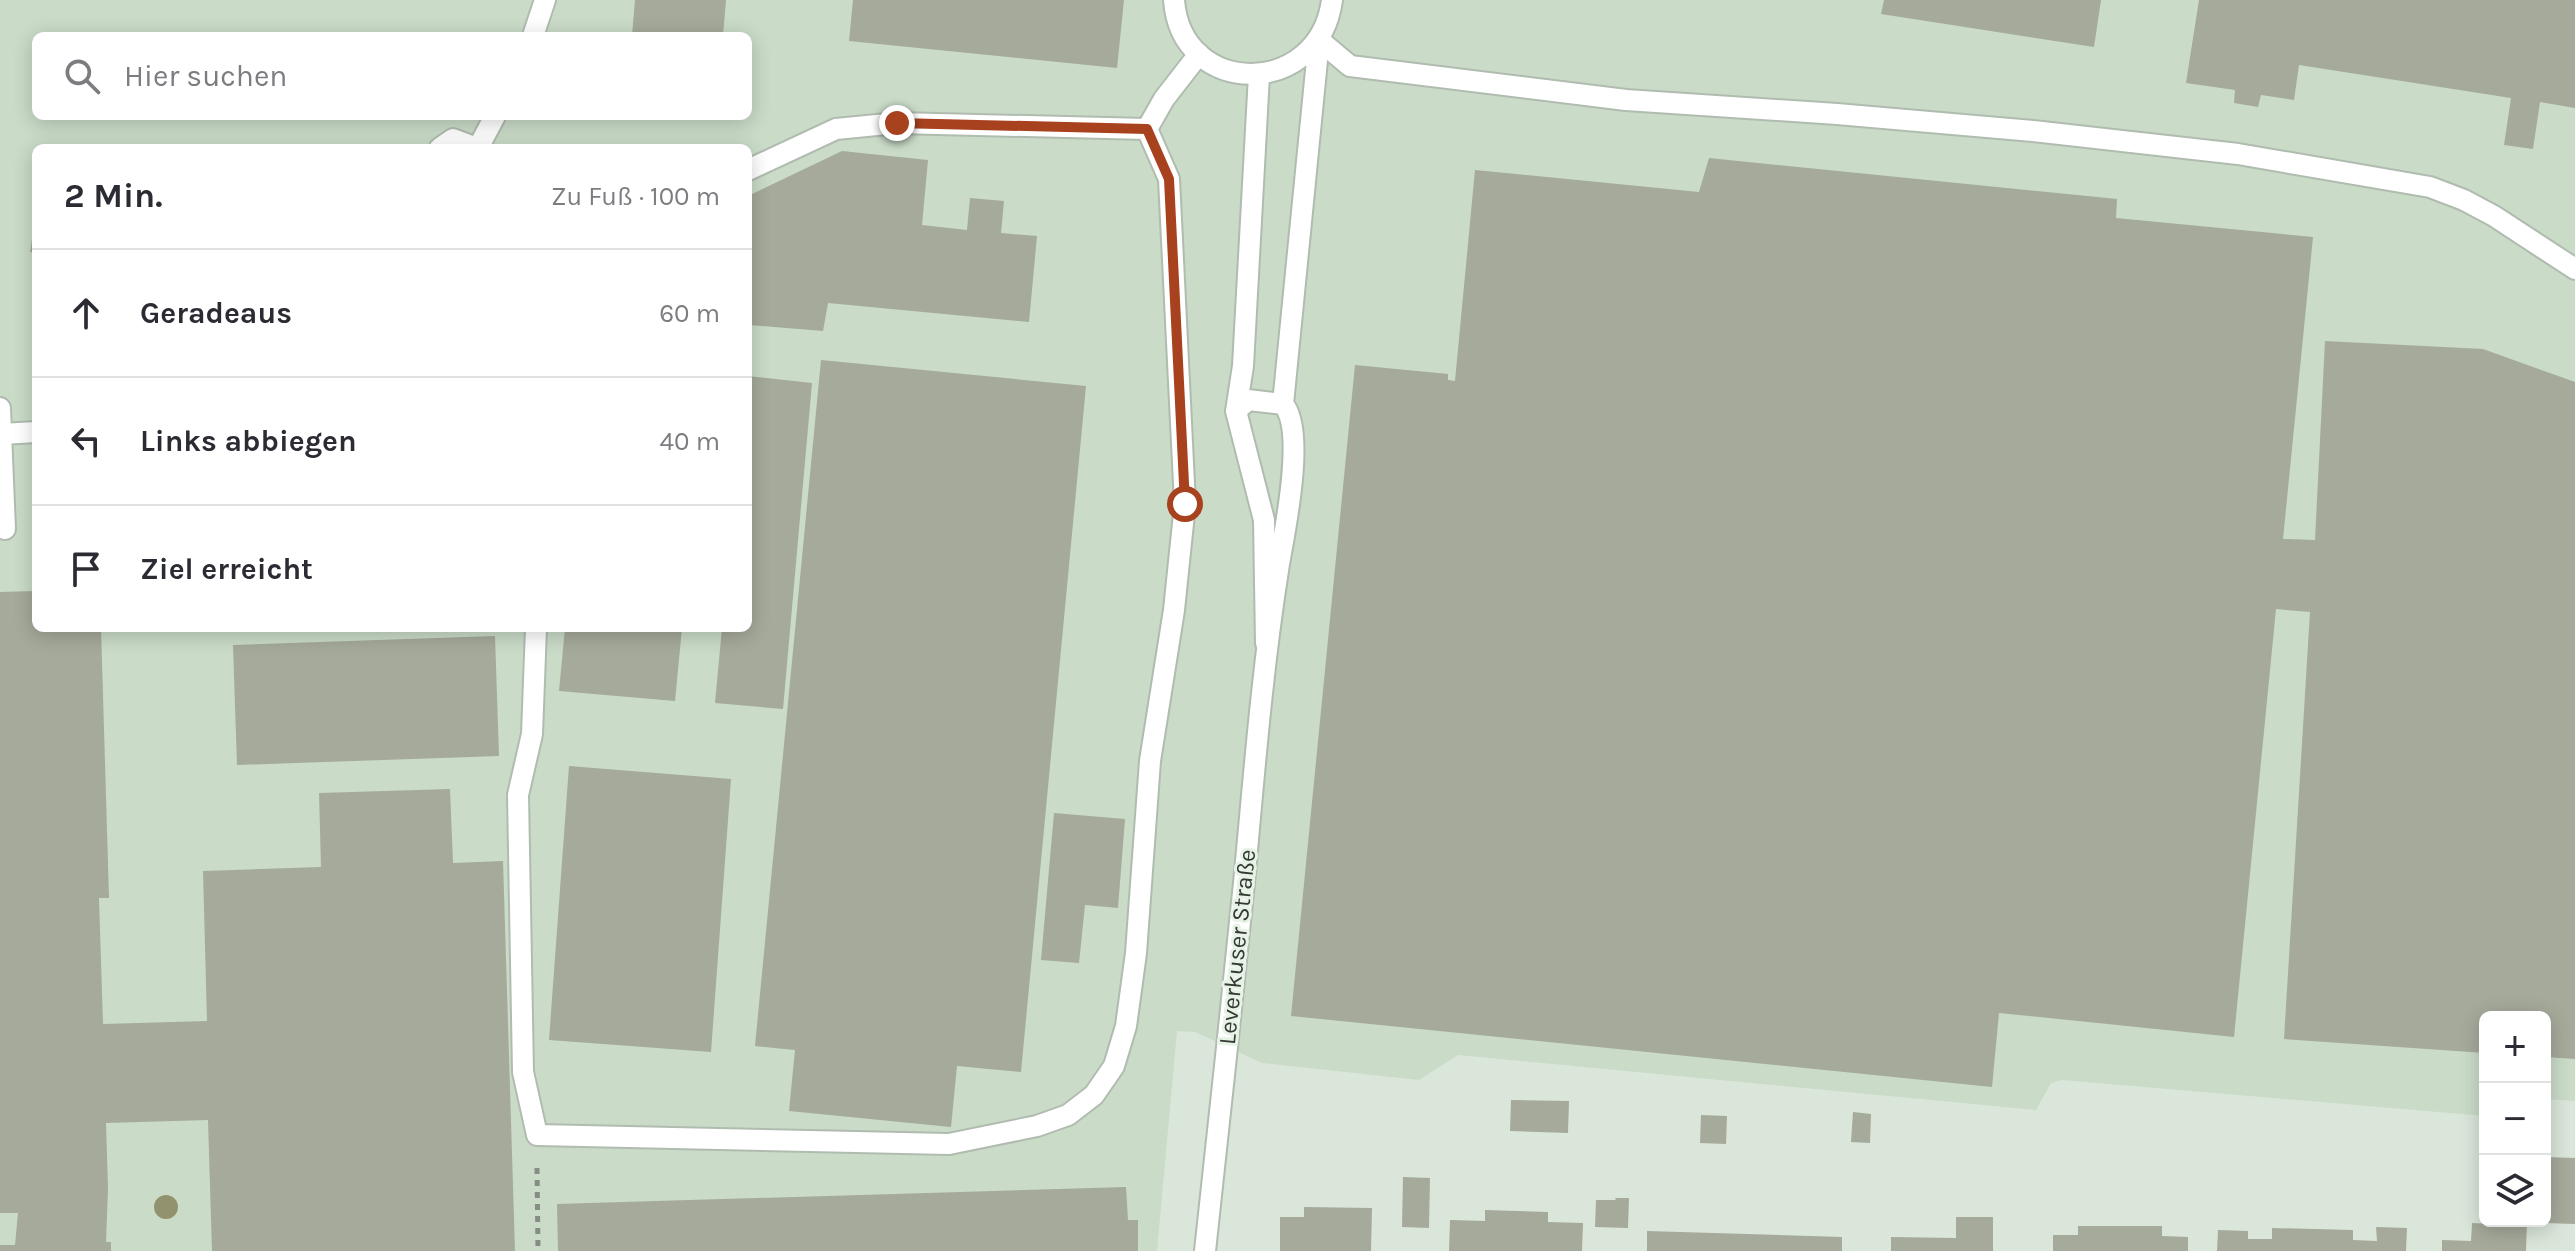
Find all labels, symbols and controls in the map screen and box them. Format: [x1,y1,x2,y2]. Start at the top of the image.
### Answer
search box [32,32,752,120]
icon: search [60,54,104,98]
text: Hier suchen [124,58,287,94]
route end [879,105,915,141]
text: 2 Min. [64,176,163,216]
text: Zu Fuß · 100 m [551,181,720,212]
icon: ahead [64,291,108,335]
text: Geradeaus [140,295,292,331]
text: 60 m [659,298,720,329]
icon: left [64,419,108,463]
text: Links abbiegen [140,423,357,459]
text: 40 m [660,426,720,457]
route start [1167,486,1203,522]
icon: arrive [64,547,108,591]
text: Ziel erreicht [140,551,313,587]
street label: Leverkuser Straße [1213,848,1261,1046]
map controls [2479,1011,2551,1227]
button: + [2479,1011,2551,1083]
button: − [2479,1083,2551,1155]
button: layers [2479,1155,2551,1227]

